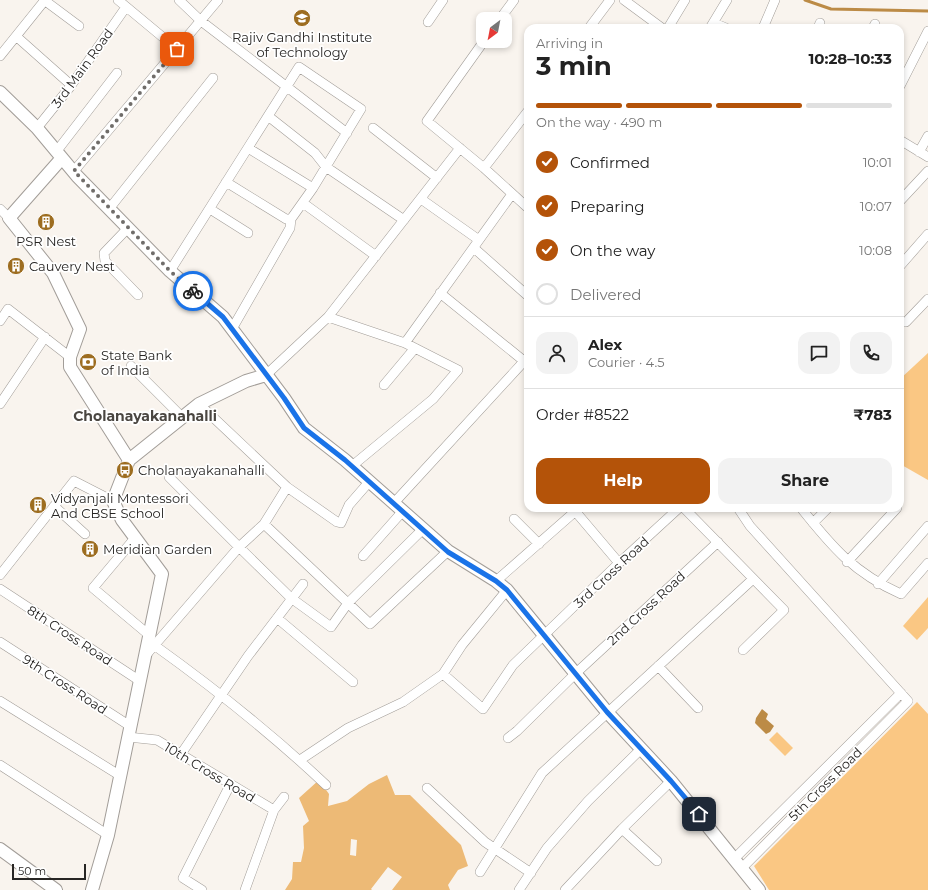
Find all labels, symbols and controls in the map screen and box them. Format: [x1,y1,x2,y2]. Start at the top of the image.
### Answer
school or university icon: Rajiv Gandhi Institute of Technology [292,8,312,28]
north arrow [476,12,512,48]
map controls [476,12,512,48]
street label: 3rd Main Road [48,25,116,111]
place label: Rajiv Gandhi Institute of Technology [232,29,372,60]
pin [160,32,194,66]
text: Arriving in [536,35,603,51]
icon: bag [166,38,188,60]
text: 10:28–10:33 [808,49,892,68]
text: 3 min [536,50,612,82]
text: On the way · 490 m [536,114,662,130]
icon: check [536,151,558,173]
text: Confirmed [570,153,650,172]
text: 10:01 [863,154,892,170]
icon: check [536,195,558,217]
text: Preparing [570,197,645,216]
text: 10:07 [860,198,892,214]
building icon: PSR Nest [36,212,56,232]
place label: PSR Nest [16,233,76,249]
icon: check [536,239,558,261]
text: On the way [570,241,655,260]
text: 10:08 [859,242,892,258]
building icon: Cauvery Nest [6,256,26,276]
place label: Cauvery Nest [29,258,115,274]
courier [173,271,213,311]
icon: bike [182,280,204,302]
text: Delivered [570,285,642,304]
button: person [536,332,578,374]
button: chat [798,332,840,374]
button: phone [850,332,892,374]
text: Alex [588,335,622,354]
place label: State Bank of India [101,347,172,378]
bank icon: State Bank of India [78,352,98,372]
text: Courier · 4.5 [588,354,665,370]
text: Order #8522 [536,405,629,424]
text: ₹783 [853,405,892,424]
district label: Cholanayakanahalli [73,407,217,425]
button: Help [536,458,710,504]
button: Share [718,458,892,504]
bus stop icon: Cholanayakanahalli [115,460,135,480]
place label: Cholanayakanahalli [138,462,265,478]
place label: Vidyanjali Montessori And CBSE School [51,490,189,521]
building icon: Vidyanjali Montessori And CBSE School [28,495,48,515]
street label: 3rd Cross Road [570,533,652,611]
building icon: Meridian Garden [80,539,100,559]
place label: Meridian Garden [103,541,212,557]
street label: 2nd Cross Road [604,568,688,648]
street label: 8th Cross Road [24,602,116,668]
street label: 9th Cross Road [20,651,110,717]
street label: 10th Cross Road [162,739,258,805]
street label: 5th Cross Road [785,744,865,824]
pin [682,797,716,831]
icon: home [688,803,710,825]
scale bar [12,862,86,881]
text: 50 m [18,864,46,878]

